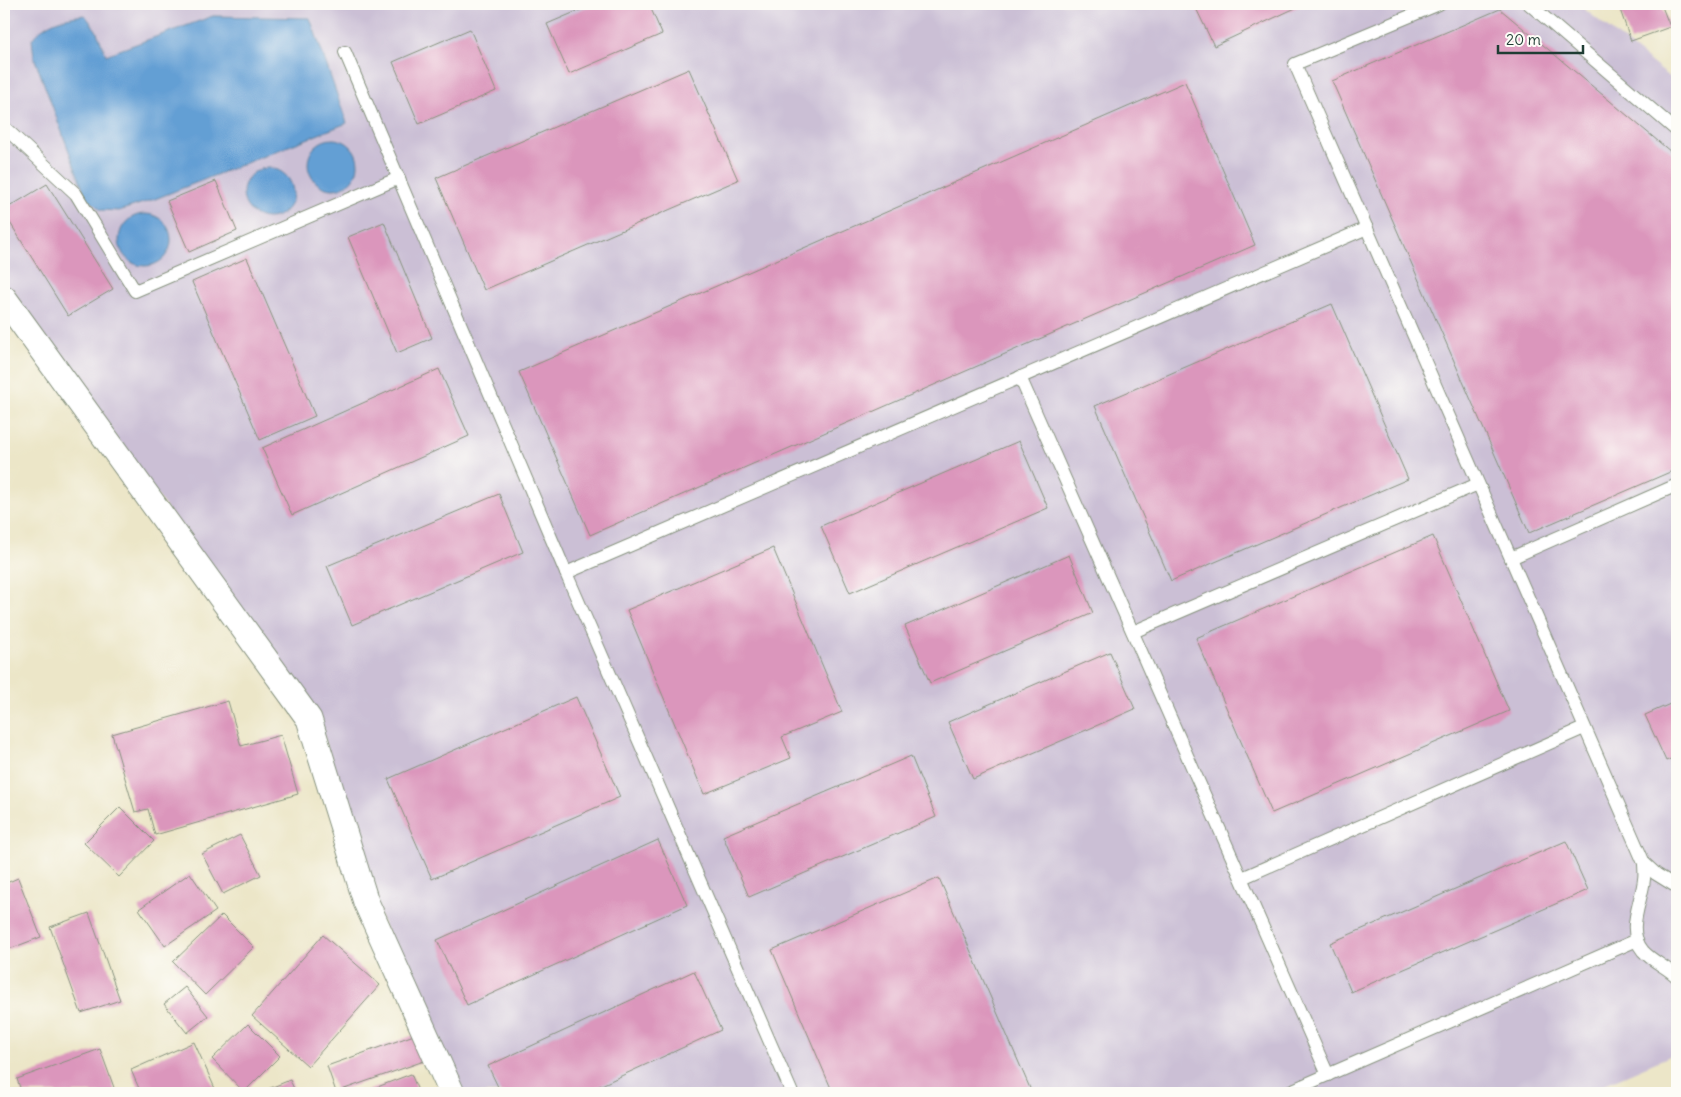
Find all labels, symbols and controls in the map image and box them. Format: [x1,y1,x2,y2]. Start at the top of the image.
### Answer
scale bar [1498,22,1584,54]
text: 20 m [1506,30,1541,49]

